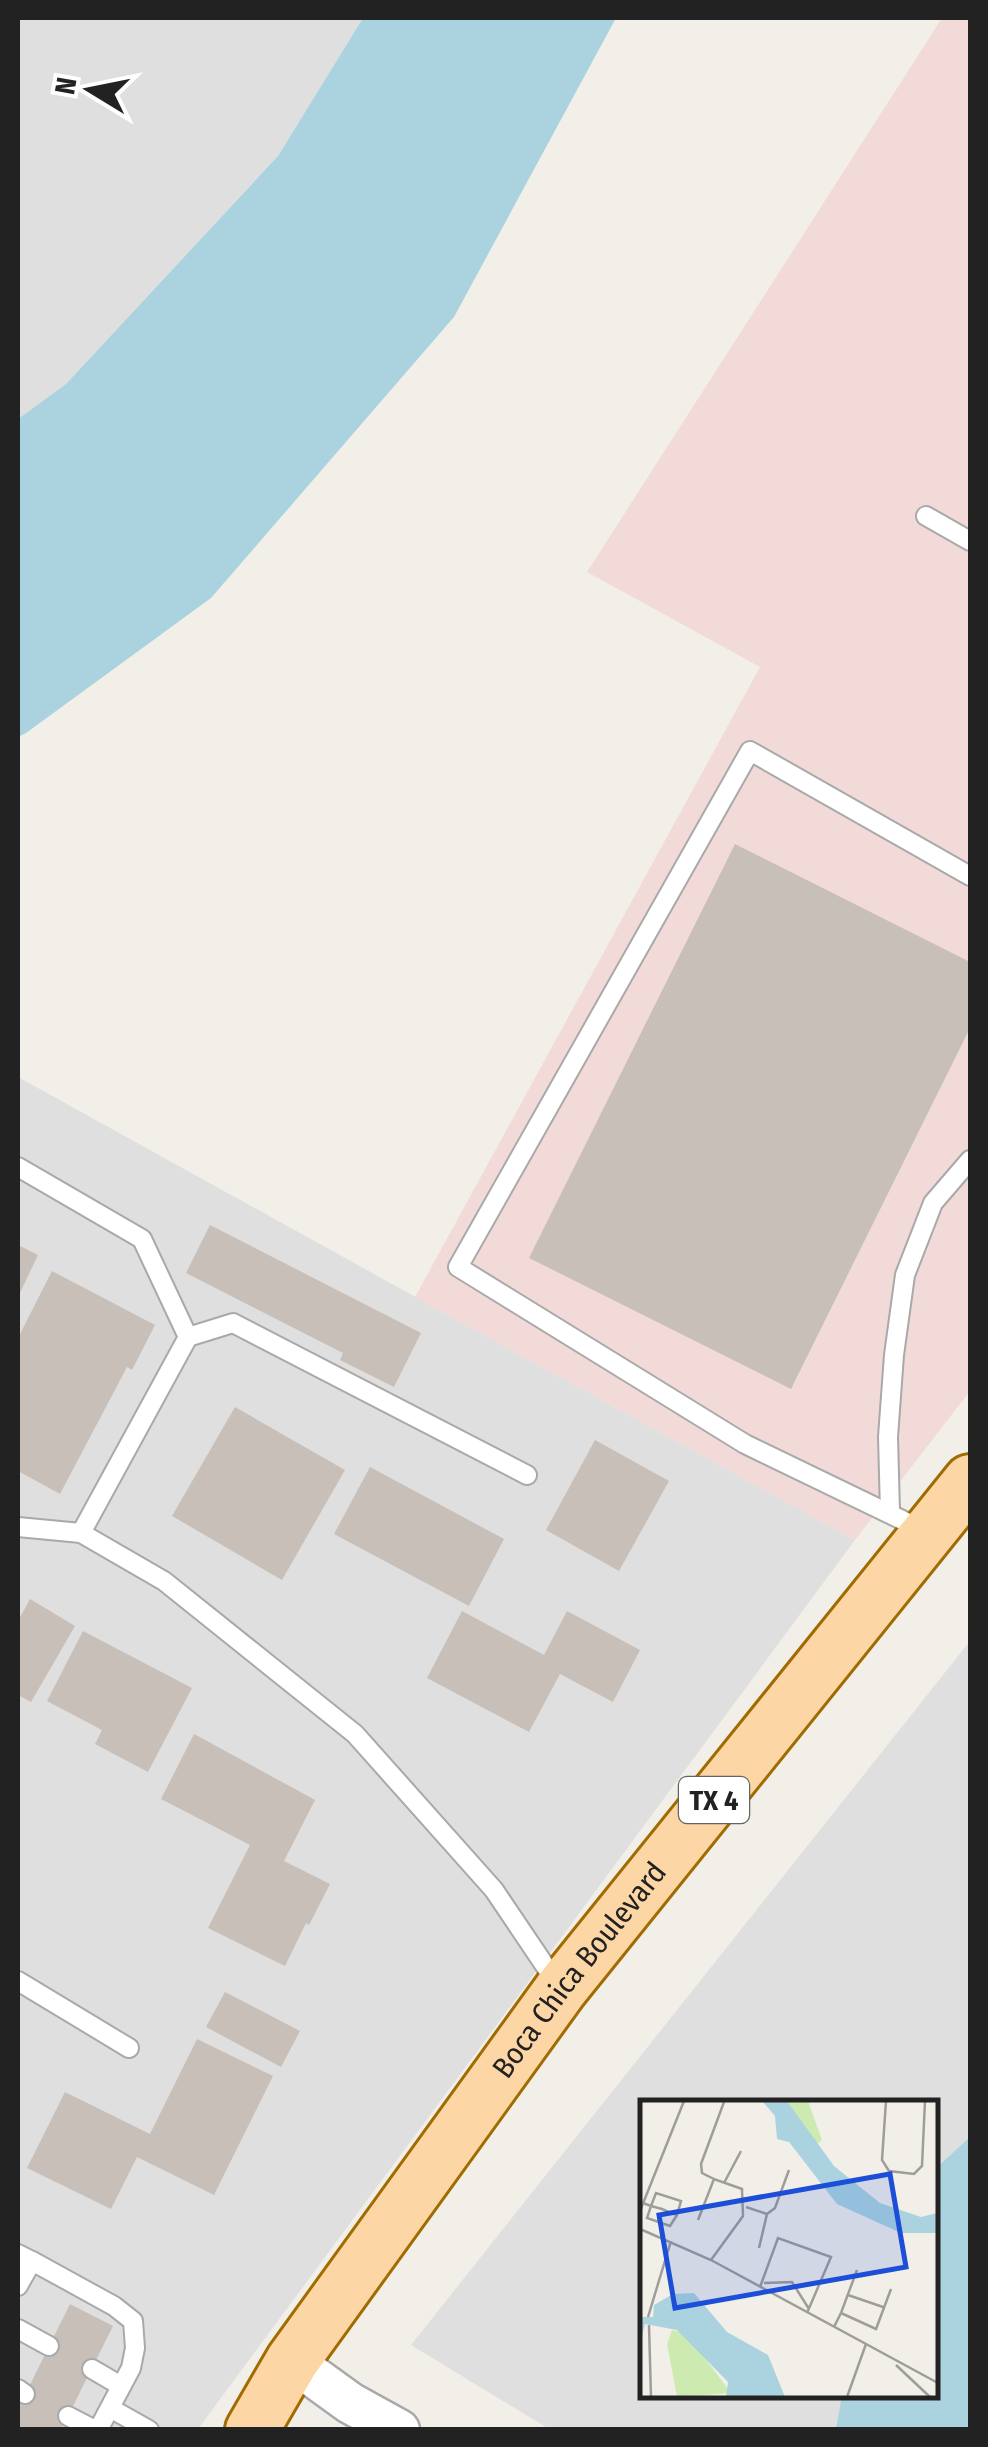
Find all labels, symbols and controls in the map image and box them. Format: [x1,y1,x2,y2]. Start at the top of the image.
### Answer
north arrow [40,40,140,140]
text: N [48,75,84,97]
road number: TX 4 [679,1777,749,1823]
street label: Boca Chica Boulevard [485,1855,674,2085]
inset map [640,2100,938,2397]

